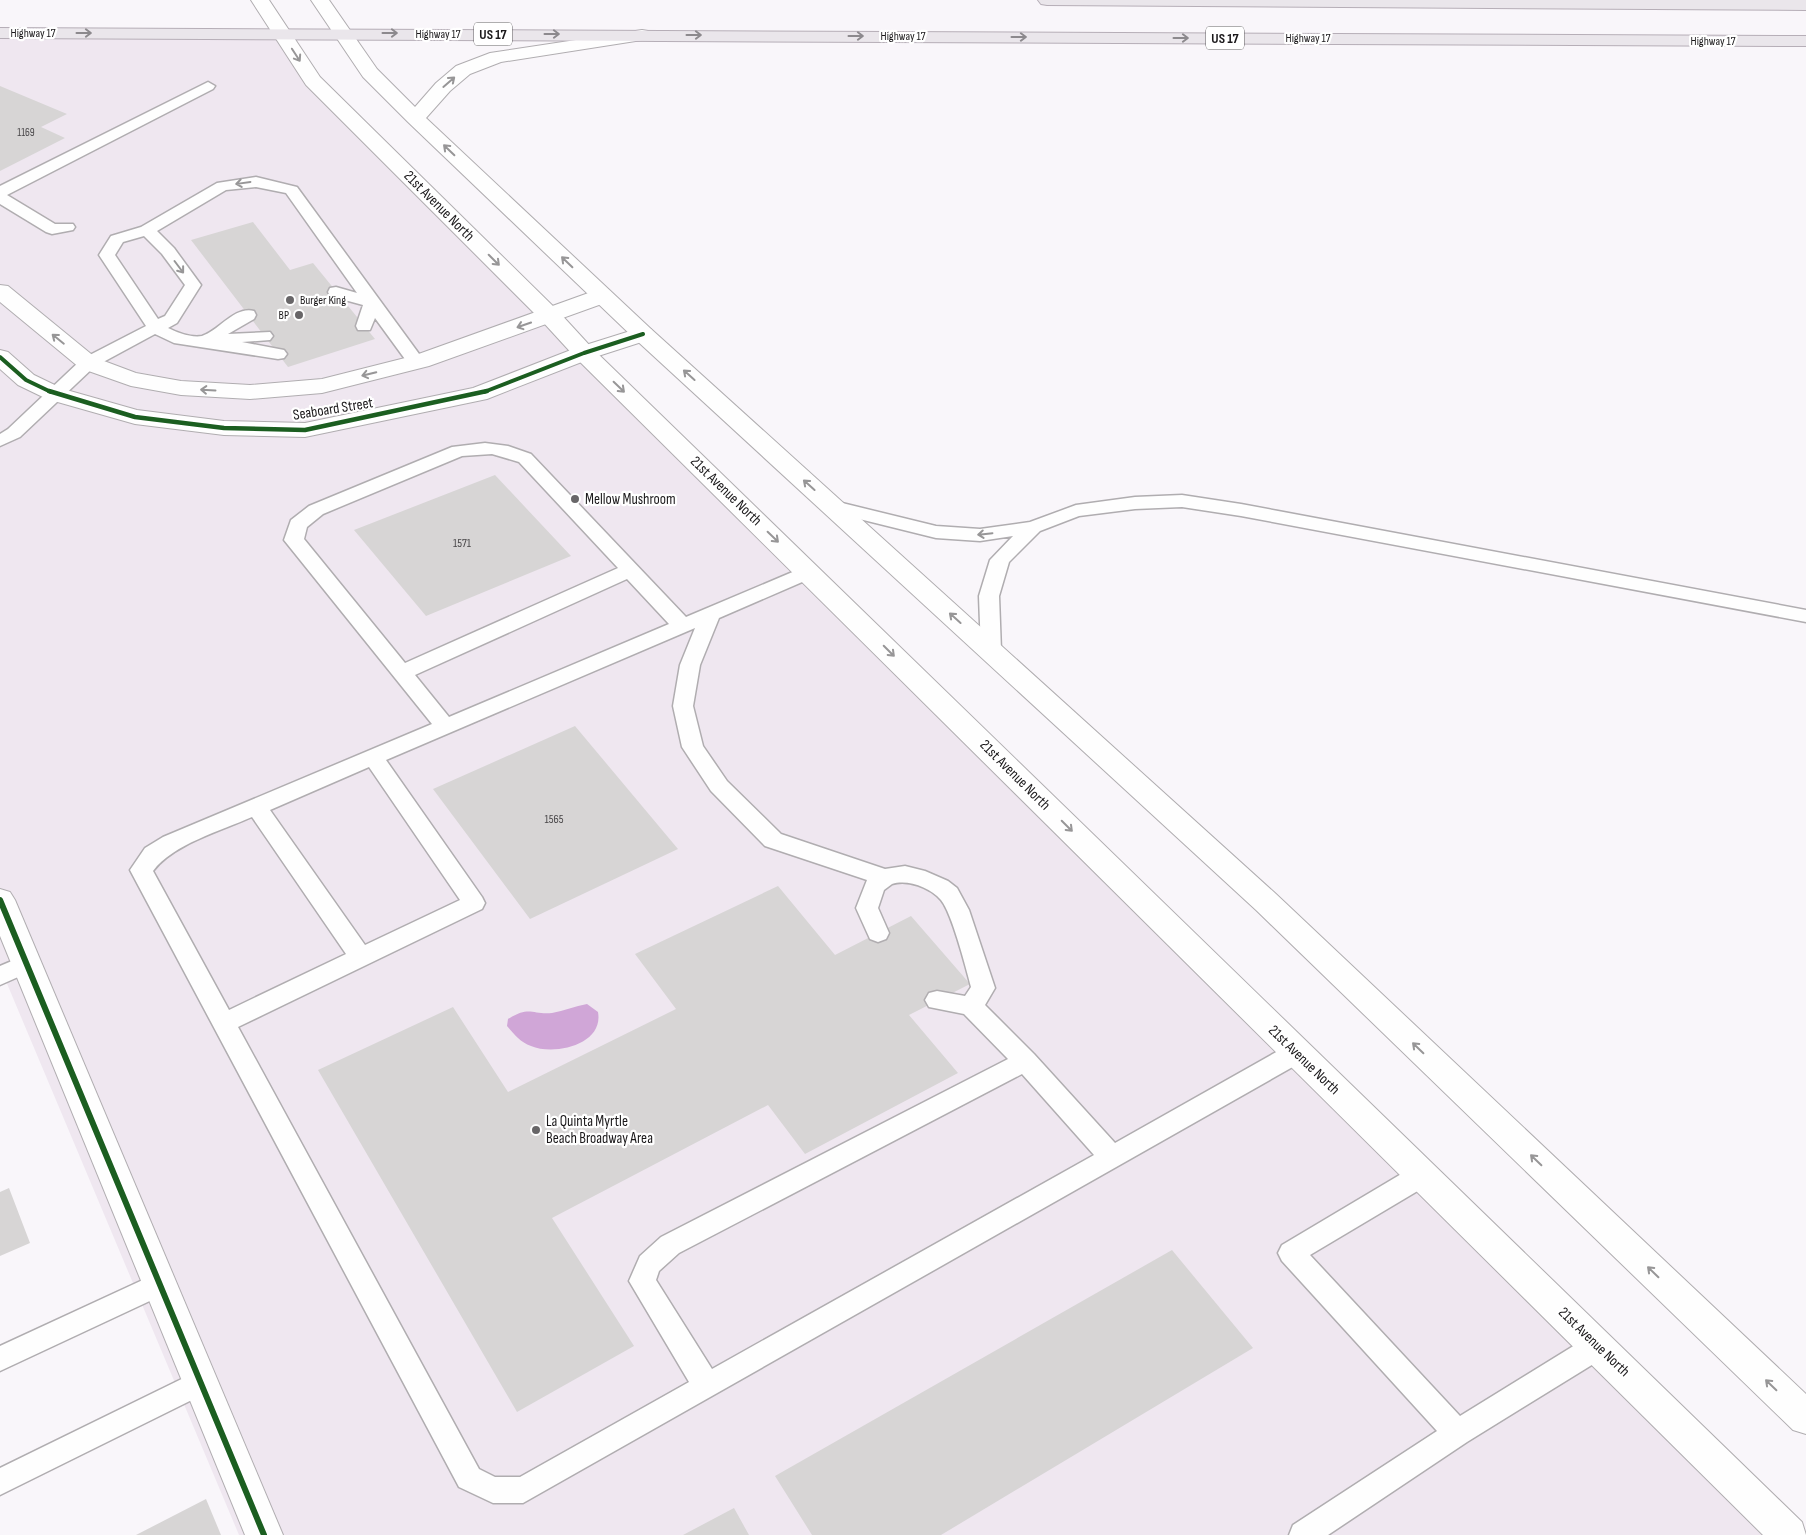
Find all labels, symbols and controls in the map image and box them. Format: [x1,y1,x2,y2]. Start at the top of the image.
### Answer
road number: US 17 [474,22,512,46]
street label: Highway 17 [11,26,56,41]
road number: US 17 [1206,26,1244,49]
street label: Highway 17 [416,27,461,42]
one-way arrow [75,28,91,38]
one-way arrow [381,28,397,38]
one-way arrow [544,29,560,39]
street label: Highway 17 [881,29,926,44]
one-way arrow [685,30,701,40]
one-way arrow [848,31,864,41]
street label: Highway 17 [1286,31,1331,46]
one-way arrow [1010,32,1026,42]
one-way arrow [1172,33,1189,43]
street label: Highway 17 [1691,34,1736,49]
one-way arrow [291,48,301,62]
one-way arrow [442,77,455,88]
house number: 1169 [17,126,35,139]
one-way arrow [443,144,456,156]
street label: 21st Avenue North [400,167,478,245]
one-way arrow [235,179,251,189]
one-way arrow [488,254,500,266]
one-way arrow [561,256,573,268]
one-way arrow [174,260,185,273]
place label: Burger King [300,293,346,308]
marker: Burger King [284,294,296,306]
place label: BP [279,308,289,323]
marker: BP [293,309,305,321]
one-way arrow [517,321,532,330]
one-way arrow [52,333,65,344]
one-way arrow [362,370,378,379]
one-way arrow [682,370,695,381]
one-way arrow [612,381,625,393]
one-way arrow [201,385,217,394]
street label: Seaboard Street [292,393,375,425]
street label: 21st Avenue North [686,452,766,530]
one-way arrow [802,479,815,491]
place label: Mellow Mushroom [585,490,676,509]
marker: Mellow Mushroom [569,493,581,505]
one-way arrow [978,529,994,539]
one-way arrow [767,531,780,543]
house number: 1571 [453,536,472,551]
one-way arrow [948,612,961,624]
one-way arrow [883,645,895,657]
street label: 21st Avenue North [976,736,1054,814]
house number: 1565 [544,812,564,827]
one-way arrow [1061,820,1073,833]
street label: 21st Avenue North [1264,1021,1344,1099]
one-way arrow [1412,1042,1425,1054]
place label: La Quinta Myrtle Beach Broadway Area [546,1112,653,1148]
marker: La Quinta Myrtle Beach Broadway Area [530,1124,542,1136]
one-way arrow [1529,1154,1542,1166]
one-way arrow [1647,1266,1660,1278]
street label: 21st Avenue North [1554,1303,1634,1381]
one-way arrow [1764,1379,1777,1391]

